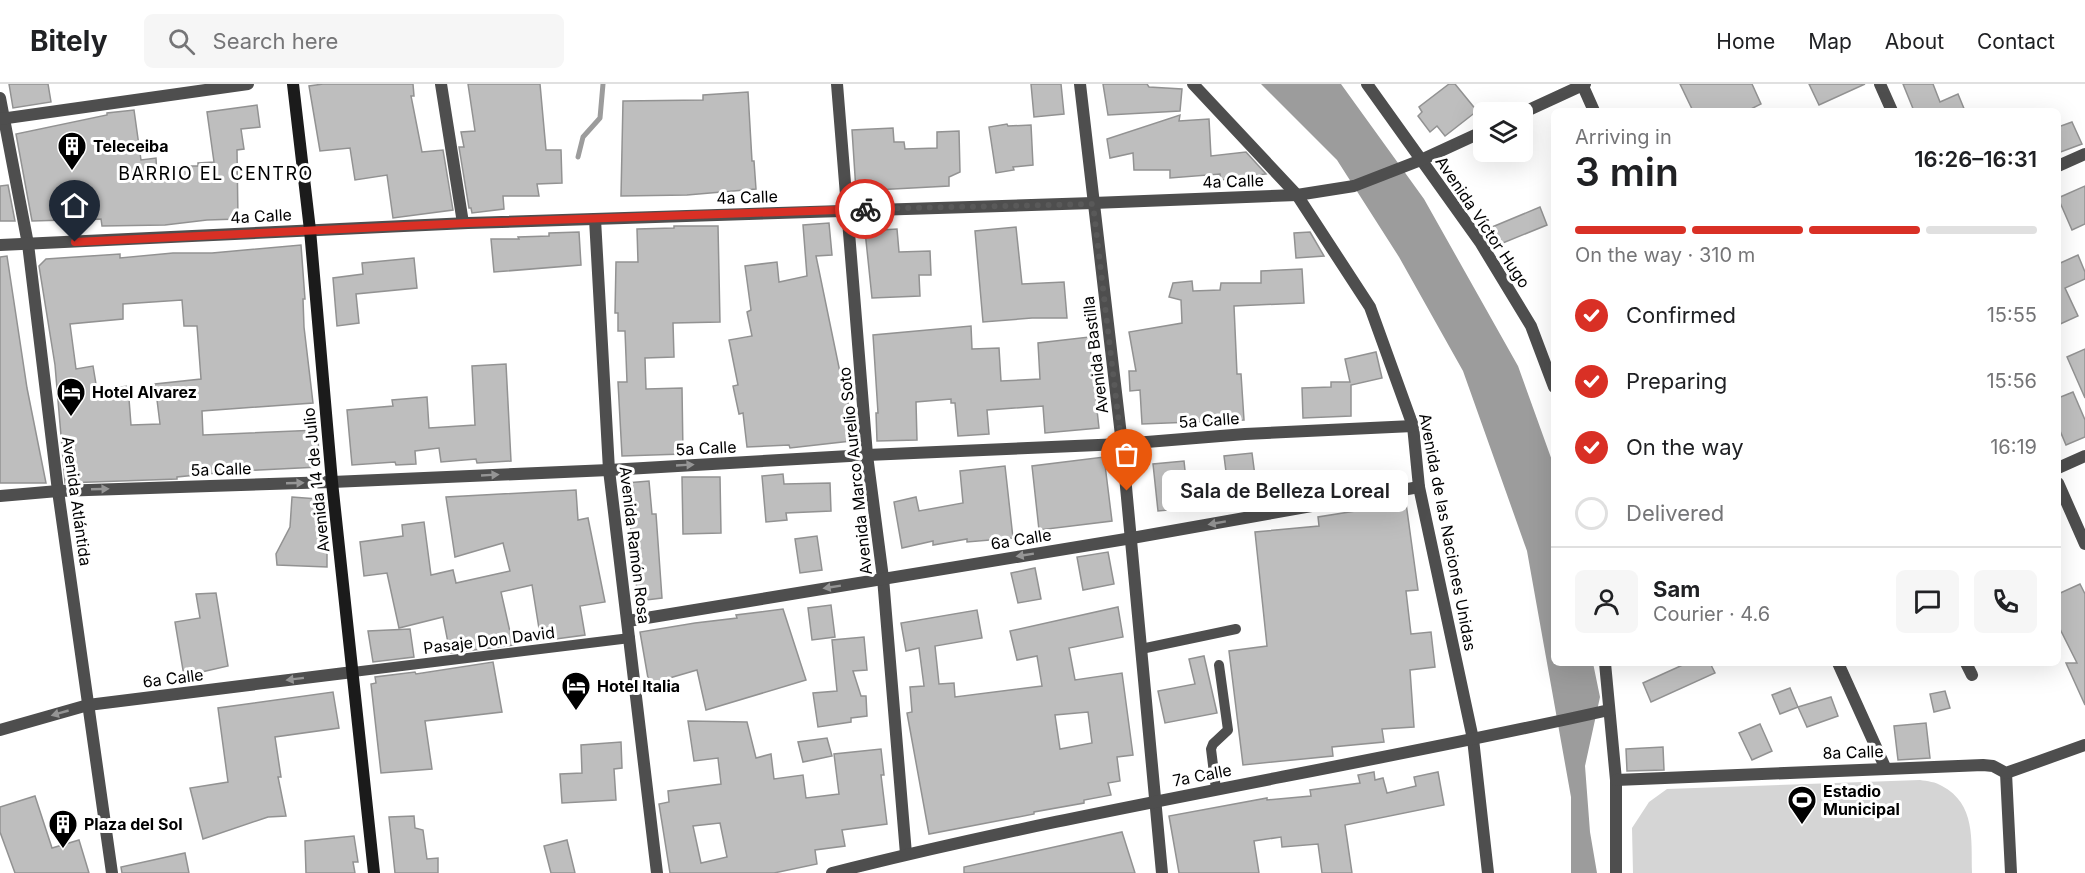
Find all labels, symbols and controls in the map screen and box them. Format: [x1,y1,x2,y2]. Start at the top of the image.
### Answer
search box [144,14,564,68]
text: Bitely [30,24,108,58]
icon: search [165,25,198,58]
text: Search here [213,28,338,54]
text: Home [1716,29,1775,54]
text: Map [1808,29,1852,54]
text: About [1885,29,1944,54]
text: Contact [1977,29,2055,54]
map controls [1473,102,1533,162]
button: layers [1473,102,1533,162]
text: Arriving in [1575,125,1672,149]
building icon: Teleceiba [56,130,88,172]
place label: Teleceiba [93,136,169,156]
text: 16:26–16:31 [1914,146,2037,172]
text: 3 min [1575,148,1679,195]
street label: Avenida Víctor Hugo [1431,152,1535,292]
district label: BARRIO EL CENTRO [118,163,314,184]
street label: 4a Calle [1202,170,1264,192]
courier [835,179,895,239]
pin [49,180,100,242]
street label: 4a Calle [716,186,778,208]
icon: home [58,189,91,222]
icon: bike [849,193,882,226]
street label: 4a Calle [230,204,292,228]
text: On the way · 310 m [1575,243,1755,267]
street label: Avenida Bastilla [1078,295,1112,415]
icon: check [1575,299,1608,332]
text: Confirmed [1626,302,1736,328]
text: 15:55 [1987,303,2037,327]
icon: check [1575,365,1608,398]
street label: Avenida Marco Aurelio Soto [834,366,876,576]
text: Preparing [1626,368,1727,394]
text: 15:56 [1986,369,2037,393]
hotel icon: Hotel Alvarez [55,376,87,418]
place label: Hotel Alvarez [92,382,197,402]
street label: Avenida 14 de Julio [298,407,334,553]
street label: 5a Calle [1178,408,1240,432]
street label: Avenida de las Naciones Unidas [1415,411,1481,653]
pin [1101,429,1152,491]
icon: check [1575,431,1608,464]
text: On the way [1626,434,1744,460]
street label: Avenida Atlántida [58,435,96,567]
text: 16:19 [1990,435,2037,459]
street label: 5a Calle [675,436,737,460]
icon: bag [1110,438,1143,471]
street label: 5a Calle [190,458,252,480]
one-way arrow [675,461,694,470]
street label: Avenida Ramón Rosa [615,465,655,625]
callout: Sala de Belleza Loreal [1163,470,1409,512]
one-way arrow [480,471,499,480]
one-way arrow [286,479,305,488]
text: Sala de Belleza Loreal [1180,479,1390,503]
one-way arrow [91,485,110,494]
text: Delivered [1626,500,1724,526]
one-way arrow [1207,519,1226,528]
street label: 6a Calle [989,524,1053,554]
one-way arrow [1015,551,1034,560]
button: person [1575,570,1638,633]
button: chat [1896,570,1959,633]
button: phone [1974,570,2037,633]
text: Sam [1653,576,1700,602]
one-way arrow [822,582,841,591]
text: Courier · 4.6 [1653,602,1770,626]
street label: Pasaje Don David [422,622,556,658]
street label: 6a Calle [141,664,205,692]
hotel icon: Hotel Italia [560,670,592,712]
one-way arrow [285,674,304,684]
place label: Hotel Italia [597,676,680,696]
one-way arrow [51,709,69,718]
street label: 8a Calle [1822,741,1884,763]
street label: 7a Calle [1171,760,1233,790]
place label: Estadio Municipal [1823,781,1900,819]
sports icon: Estadio Municipal [1786,784,1818,826]
building icon: Plaza del Sol [47,808,79,850]
place label: Plaza del Sol [84,814,183,834]

